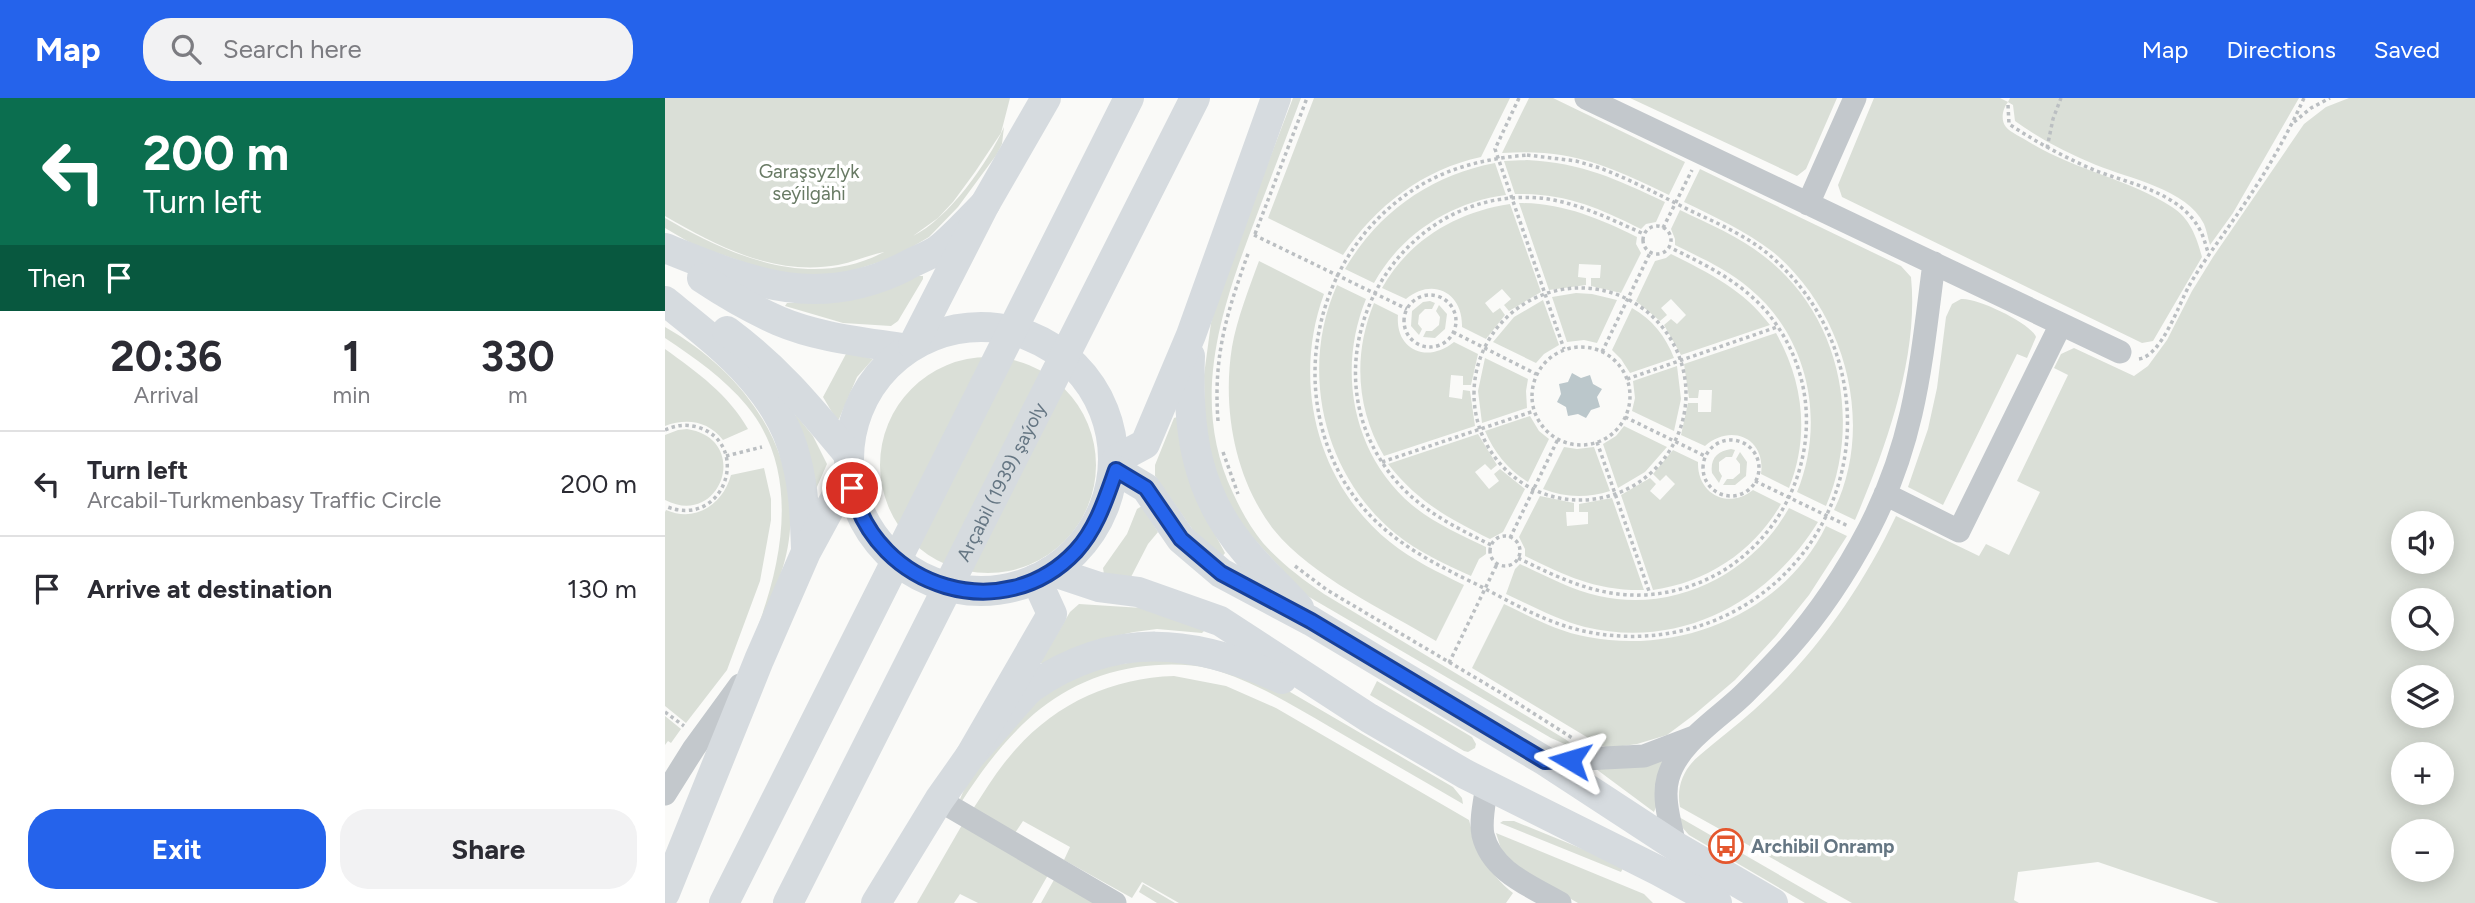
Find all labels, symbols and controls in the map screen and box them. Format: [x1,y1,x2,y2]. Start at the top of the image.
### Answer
search box [143,18,633,81]
text: Map [35,30,101,69]
icon: search [167,30,205,68]
text: Search here [223,33,362,65]
text: Map [2142,35,2188,64]
text: Directions [2226,35,2336,64]
text: Saved [2374,35,2440,64]
text: 200 m [143,123,289,182]
icon: left [28,126,119,217]
park label: Garaşsyzlyk seýilgähi [759,160,860,205]
text: Turn left [143,183,262,221]
icon: arrive [100,259,138,297]
text: Then [28,262,86,294]
text: 20:36 [110,331,222,382]
text: 1 [343,331,360,382]
text: 330 [481,331,555,382]
text: Arrival [134,381,199,409]
text: min [333,381,370,409]
text: m [508,381,527,409]
street label: Arçabil (1939) şaýoly [952,399,1051,565]
text: Turn left [87,454,188,486]
pin [822,458,882,518]
icon: left [28,465,66,503]
text: 200 m [561,468,637,500]
icon: arrive [833,469,871,507]
text: Arcabil-Turkmenbasy Traffic Circle [87,486,441,514]
map controls [2391,511,2454,882]
button: sound [2391,511,2454,574]
icon: arrive [28,570,66,608]
text: Arrive at destination [87,573,332,605]
text: 130 m [567,573,637,605]
button: search [2391,588,2454,651]
button: layers [2391,665,2454,728]
position arrow [1533,723,1607,797]
button: + [2391,742,2454,805]
button: Exit [28,809,326,889]
button: Share [340,809,637,889]
button: − [2391,819,2454,882]
bus stop icon: Archibil Onramp [1707,827,1745,865]
place label: Archibil Onramp [1751,835,1895,858]

